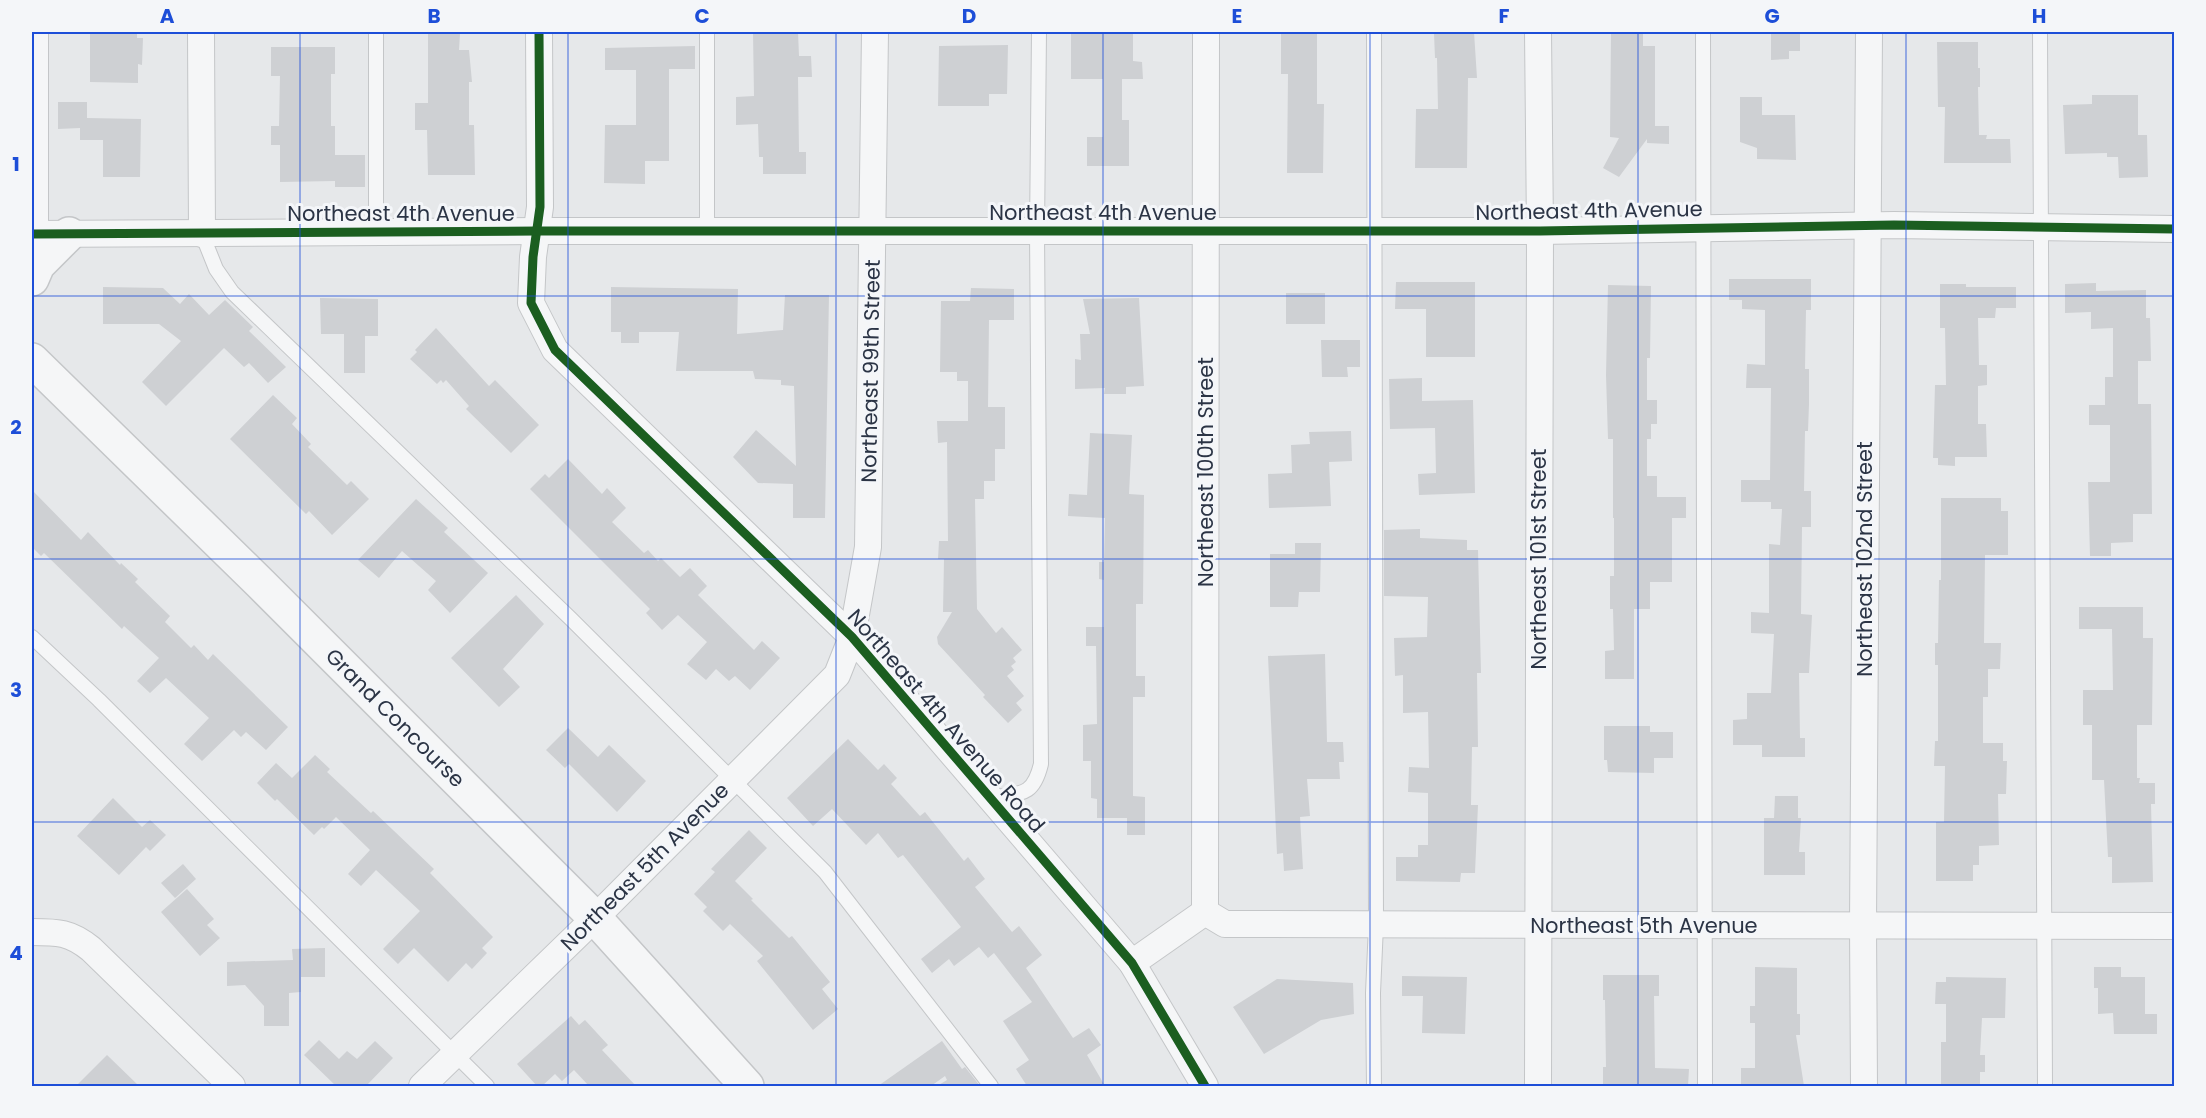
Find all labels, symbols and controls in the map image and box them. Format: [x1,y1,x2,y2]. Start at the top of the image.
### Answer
text: A [160,2,175,30]
text: B [427,2,441,30]
text: C [694,2,710,30]
text: D [962,2,976,30]
text: E [1232,2,1242,30]
text: F [1499,2,1510,30]
text: G [1764,2,1780,30]
text: H [2032,2,2046,30]
text: 1 [12,150,20,178]
street label: Northeast 4th Avenue [1475,194,1703,227]
street label: Northeast 4th Avenue [989,198,1217,227]
street label: Northeast 4th Avenue [287,199,515,228]
street label: Northeast 99th Street [854,259,887,483]
street label: Northeast 100th Street [1191,357,1220,587]
text: 2 [10,413,22,441]
street label: Northeast 102nd Street [1850,441,1879,677]
street label: Northeast 101st Street [1524,449,1553,669]
street label: Northeast 4th Avenue Road [841,603,1052,839]
street label: Grand Concourse [319,642,471,794]
text: 3 [10,676,22,704]
street label: Northeast 5th Avenue [554,776,735,957]
street label: Northeast 5th Avenue [1530,911,1758,940]
text: 4 [9,939,23,967]

